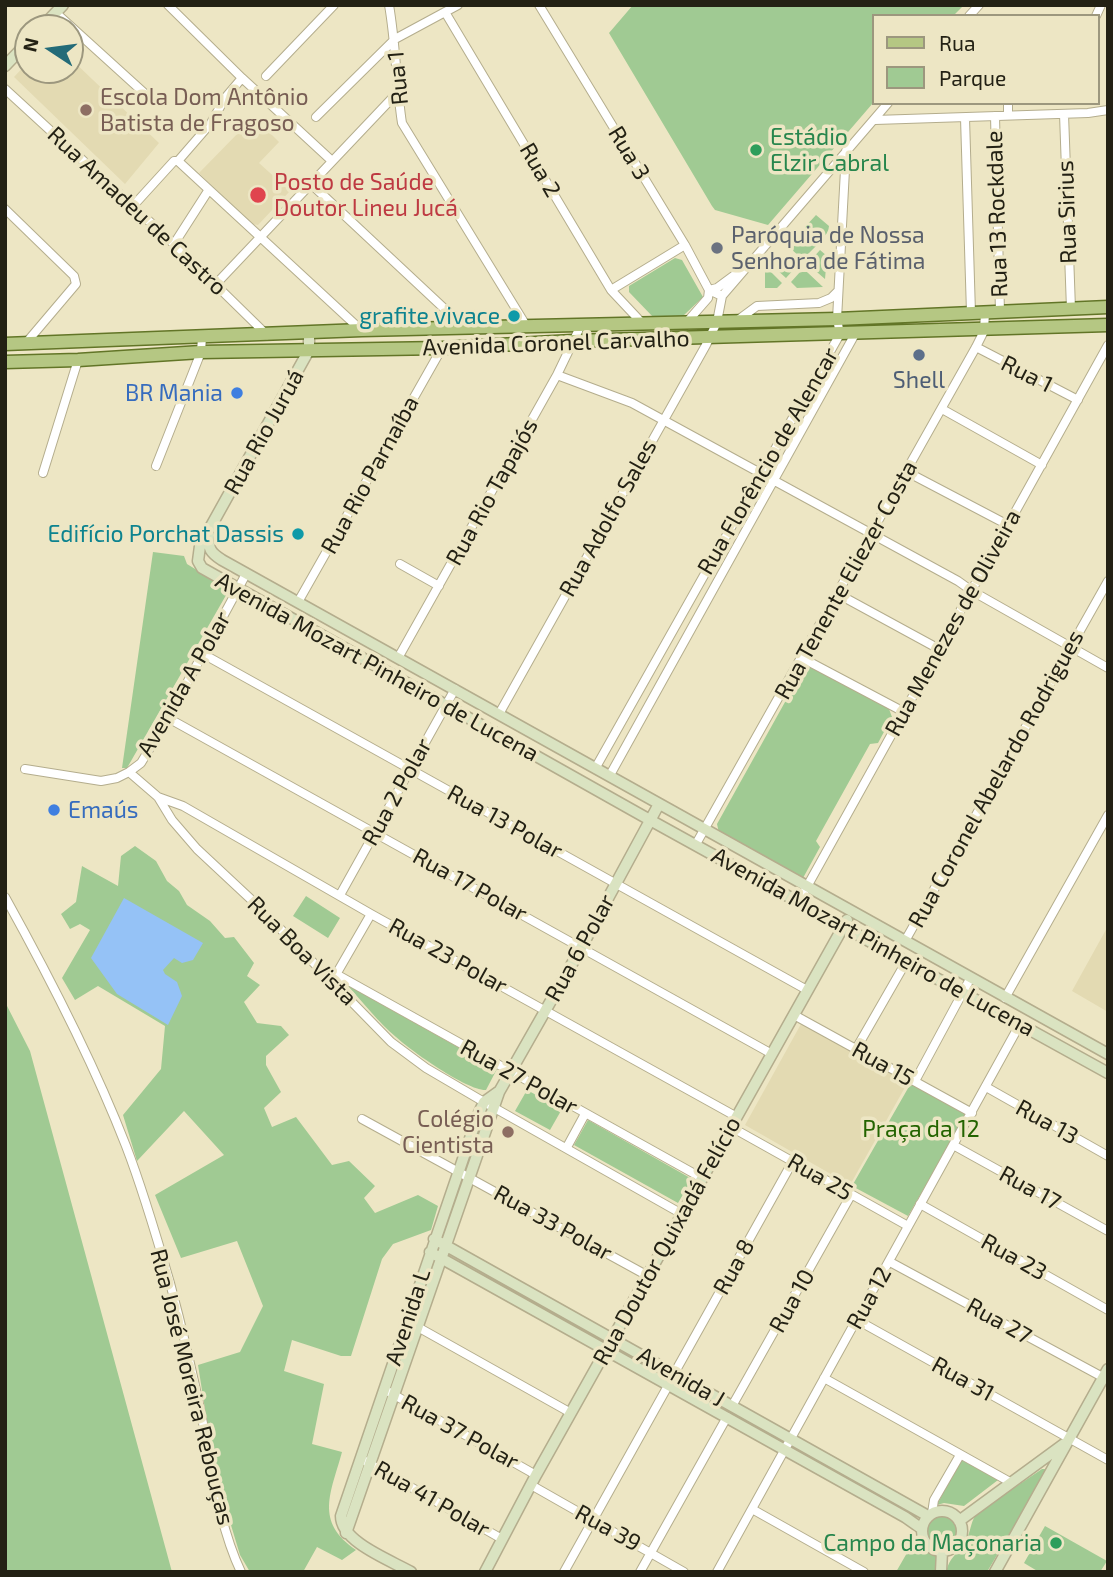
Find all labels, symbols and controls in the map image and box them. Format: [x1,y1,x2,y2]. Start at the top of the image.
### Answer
north arrow [14,14,84,84]
legend [872,14,1099,105]
text: Rua [939,30,975,55]
text: N [17,35,43,54]
street label: Rua 1 [382,50,414,106]
text: Parque [939,65,1006,90]
place label: Escola Dom Antônio Batista de Fragoso [100,83,309,137]
marker: Escola Dom Antônio Batista de Fragoso [78,102,94,118]
street label: Rua Amadeu de Castro [42,121,232,301]
street label: Rua 3 [602,121,656,185]
place label: Estádio Elzir Cabral [770,123,889,177]
street label: Rua 13 Rockdale [980,130,1014,298]
street label: Rua 2 [514,138,566,202]
marker: Estádio Elzir Cabral [748,142,764,158]
street label: Rua Sirius [1051,160,1083,264]
place label: Posto de Saúde Doutor Lineu Jucá [274,168,458,222]
marker: Posto de Saúde Doutor Lineu Jucá [248,185,268,205]
place label: Paróquia de Nossa Senhora de Fátima [731,221,925,275]
marker: Paróquia de Nossa Senhora de Fátima [709,240,725,256]
place label: grafite vivace [359,302,500,330]
marker: grafite vivace [506,308,522,324]
street label: Avenida Coronel Carvalho [422,325,690,361]
street label: Rua Florêncio de Alencar [692,342,844,580]
marker: Shell [911,347,927,363]
street label: Rua 1 [997,349,1057,399]
street label: Rua Rio Juruá [218,364,310,500]
place label: Shell [893,366,945,394]
place label: BR Mania [125,379,223,407]
marker: BR Mania [229,385,245,401]
street label: Rua Rio Parnaíba [315,391,425,559]
street label: Rua Rio Tapajós [440,414,544,570]
street label: Rua Adolfo Sales [553,435,663,601]
street label: Rua Tenente Eliezer Costa [769,456,923,704]
street label: Rua Menezes de Oliveira [879,505,1027,741]
place label: Edifício Porchat Dassis [47,520,284,548]
marker: Edifício Porchat Dassis [290,526,306,542]
street label: Avenida Mozart Pinheiro de Lucena [211,566,543,768]
street label: Avenida A Polar [131,607,237,761]
street label: Rua Coronel Abelardo Rodrigues [903,625,1089,933]
street label: Rua 2 Polar [356,734,438,850]
street label: Rua 13 Polar [443,779,567,865]
place label: Emaús [68,796,138,824]
marker: Emaús [46,802,62,818]
street label: Avenida Mozart Pinheiro de Lucena [707,841,1039,1043]
street label: Rua 17 Polar [408,842,532,928]
street label: Rua 6 Polar [539,889,621,1007]
street label: Rua Boa Vista [242,891,362,1011]
street label: Rua 23 Polar [384,912,512,1000]
street label: Rua 27 Polar [455,1033,583,1121]
street label: Rua 15 [847,1036,919,1092]
street label: Rua 13 [1011,1094,1083,1150]
place label: Colégio Cientista [402,1105,494,1159]
street label: Rua Doutor Quixadá Felício [587,1112,747,1370]
park label: Praça da 12 [862,1115,980,1143]
marker: Colégio Cientista [500,1124,516,1140]
street label: Rua 25 [783,1147,857,1207]
street label: Rua 17 [994,1160,1066,1216]
street label: Rua 33 Polar [489,1179,617,1267]
street label: Rua 23 [976,1228,1052,1286]
street label: Rua 8 [708,1234,760,1300]
street label: Rua José Moreira Rebouças [144,1246,240,1528]
street label: Rua 12 [841,1262,897,1334]
street label: Avenida L [379,1265,437,1369]
street label: Rua 10 [763,1265,821,1337]
street label: Rua 27 [962,1292,1036,1350]
street label: Avenida J [633,1341,729,1413]
street label: Rua 31 [927,1351,999,1407]
street label: Rua 37 Polar [396,1388,524,1476]
street label: Rua 41 Polar [369,1455,495,1543]
street label: Rua 39 [570,1499,646,1557]
place label: Campo da Maçonaria [823,1529,1042,1557]
marker: Campo da Maçonaria [1048,1535,1064,1551]

